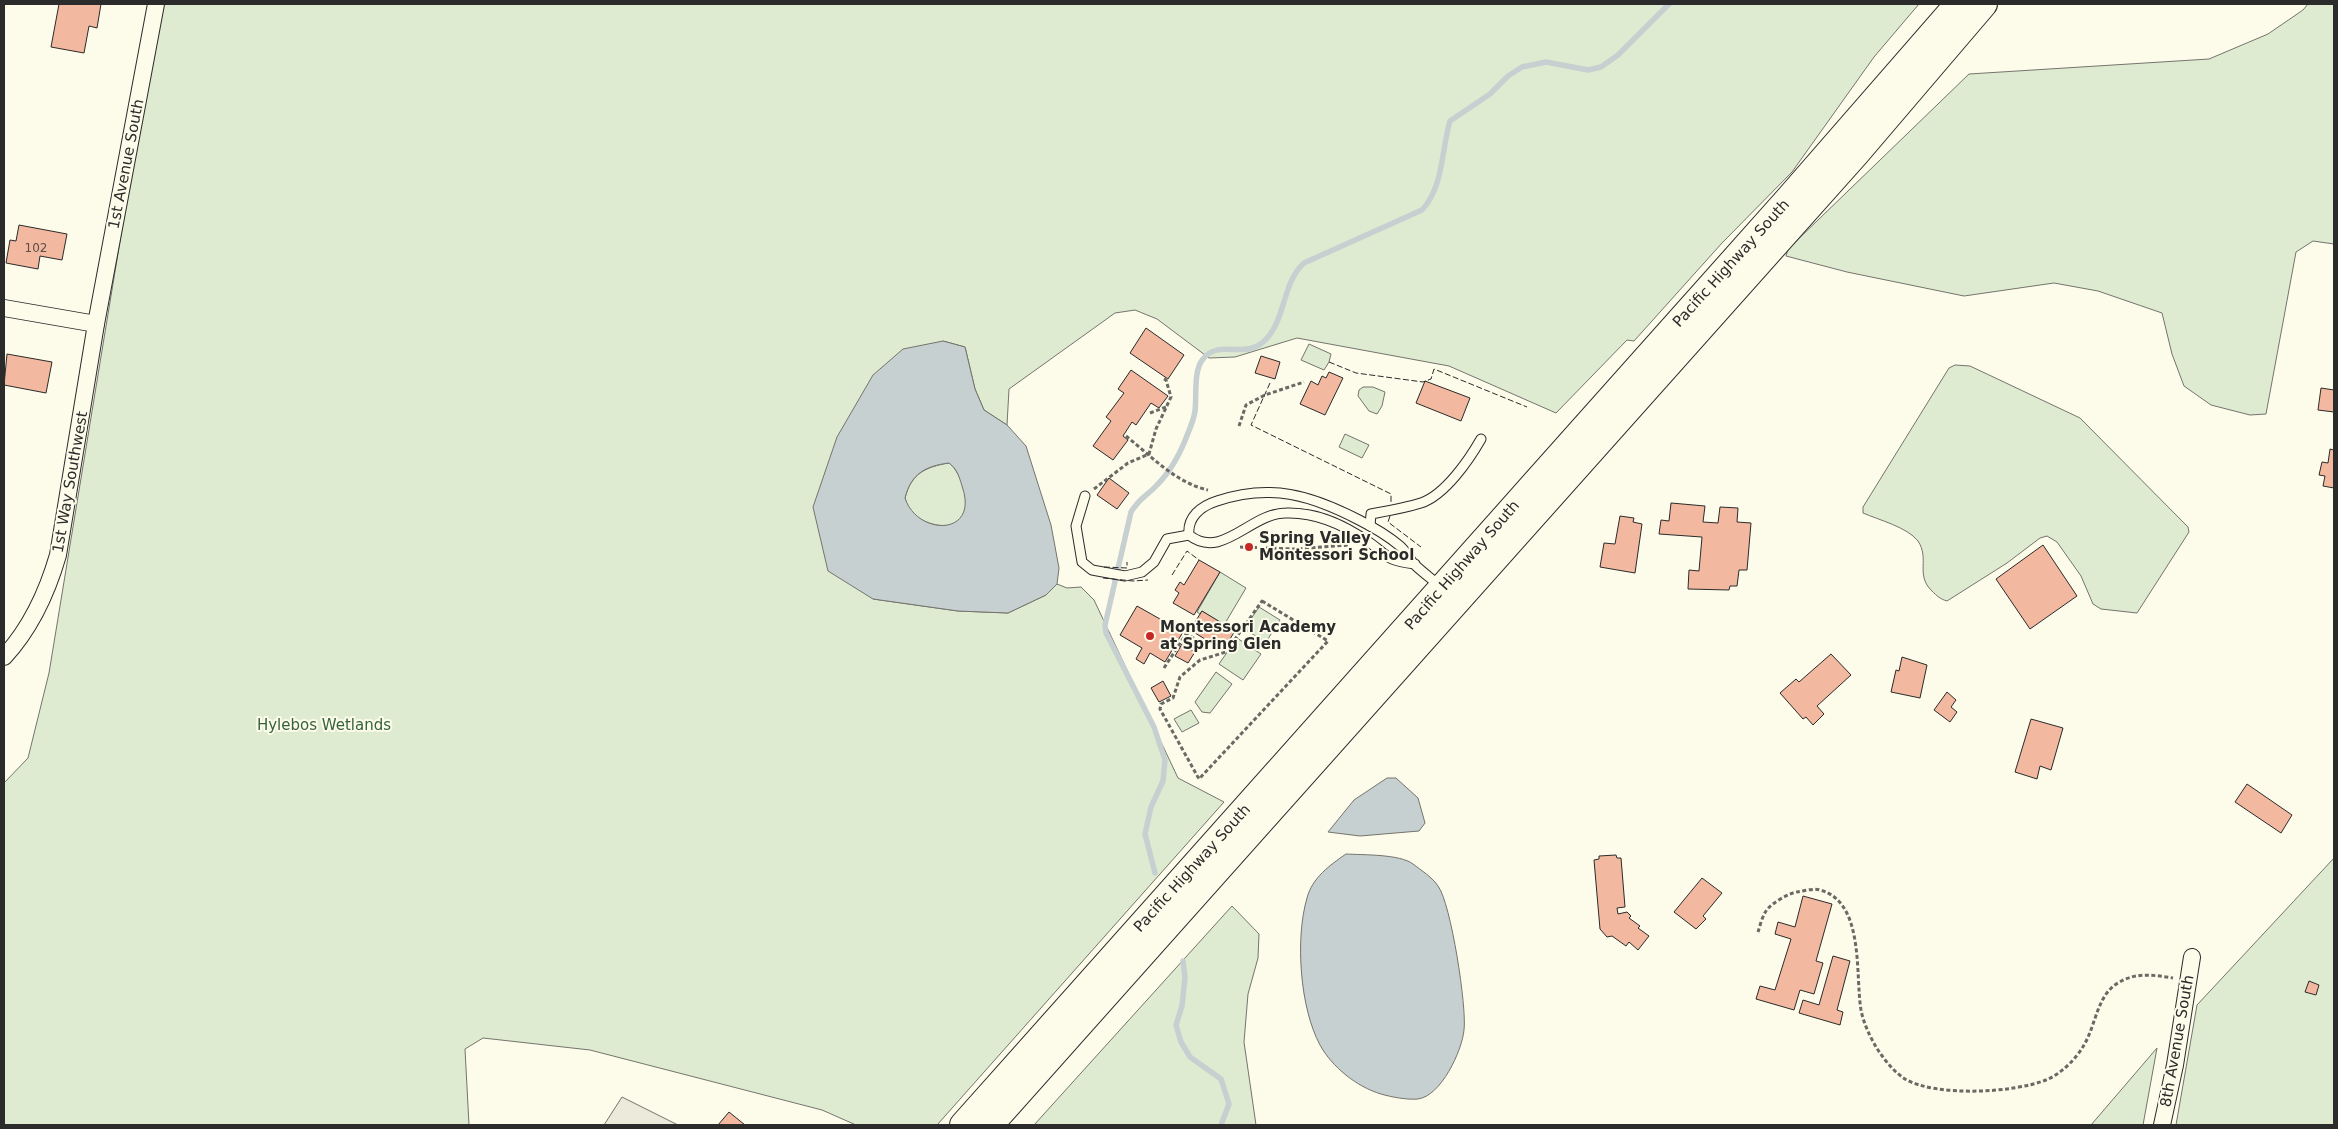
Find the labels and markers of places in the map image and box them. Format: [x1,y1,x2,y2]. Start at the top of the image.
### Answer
place label: Spring Valley Montessori School [1259,529,1414,564]
marker: Spring Valley Montessori School [1243,541,1255,553]
place label: Montessori Academy at Spring Glen [1160,618,1336,653]
marker: Montessori Academy at Spring Glen [1144,630,1156,642]

